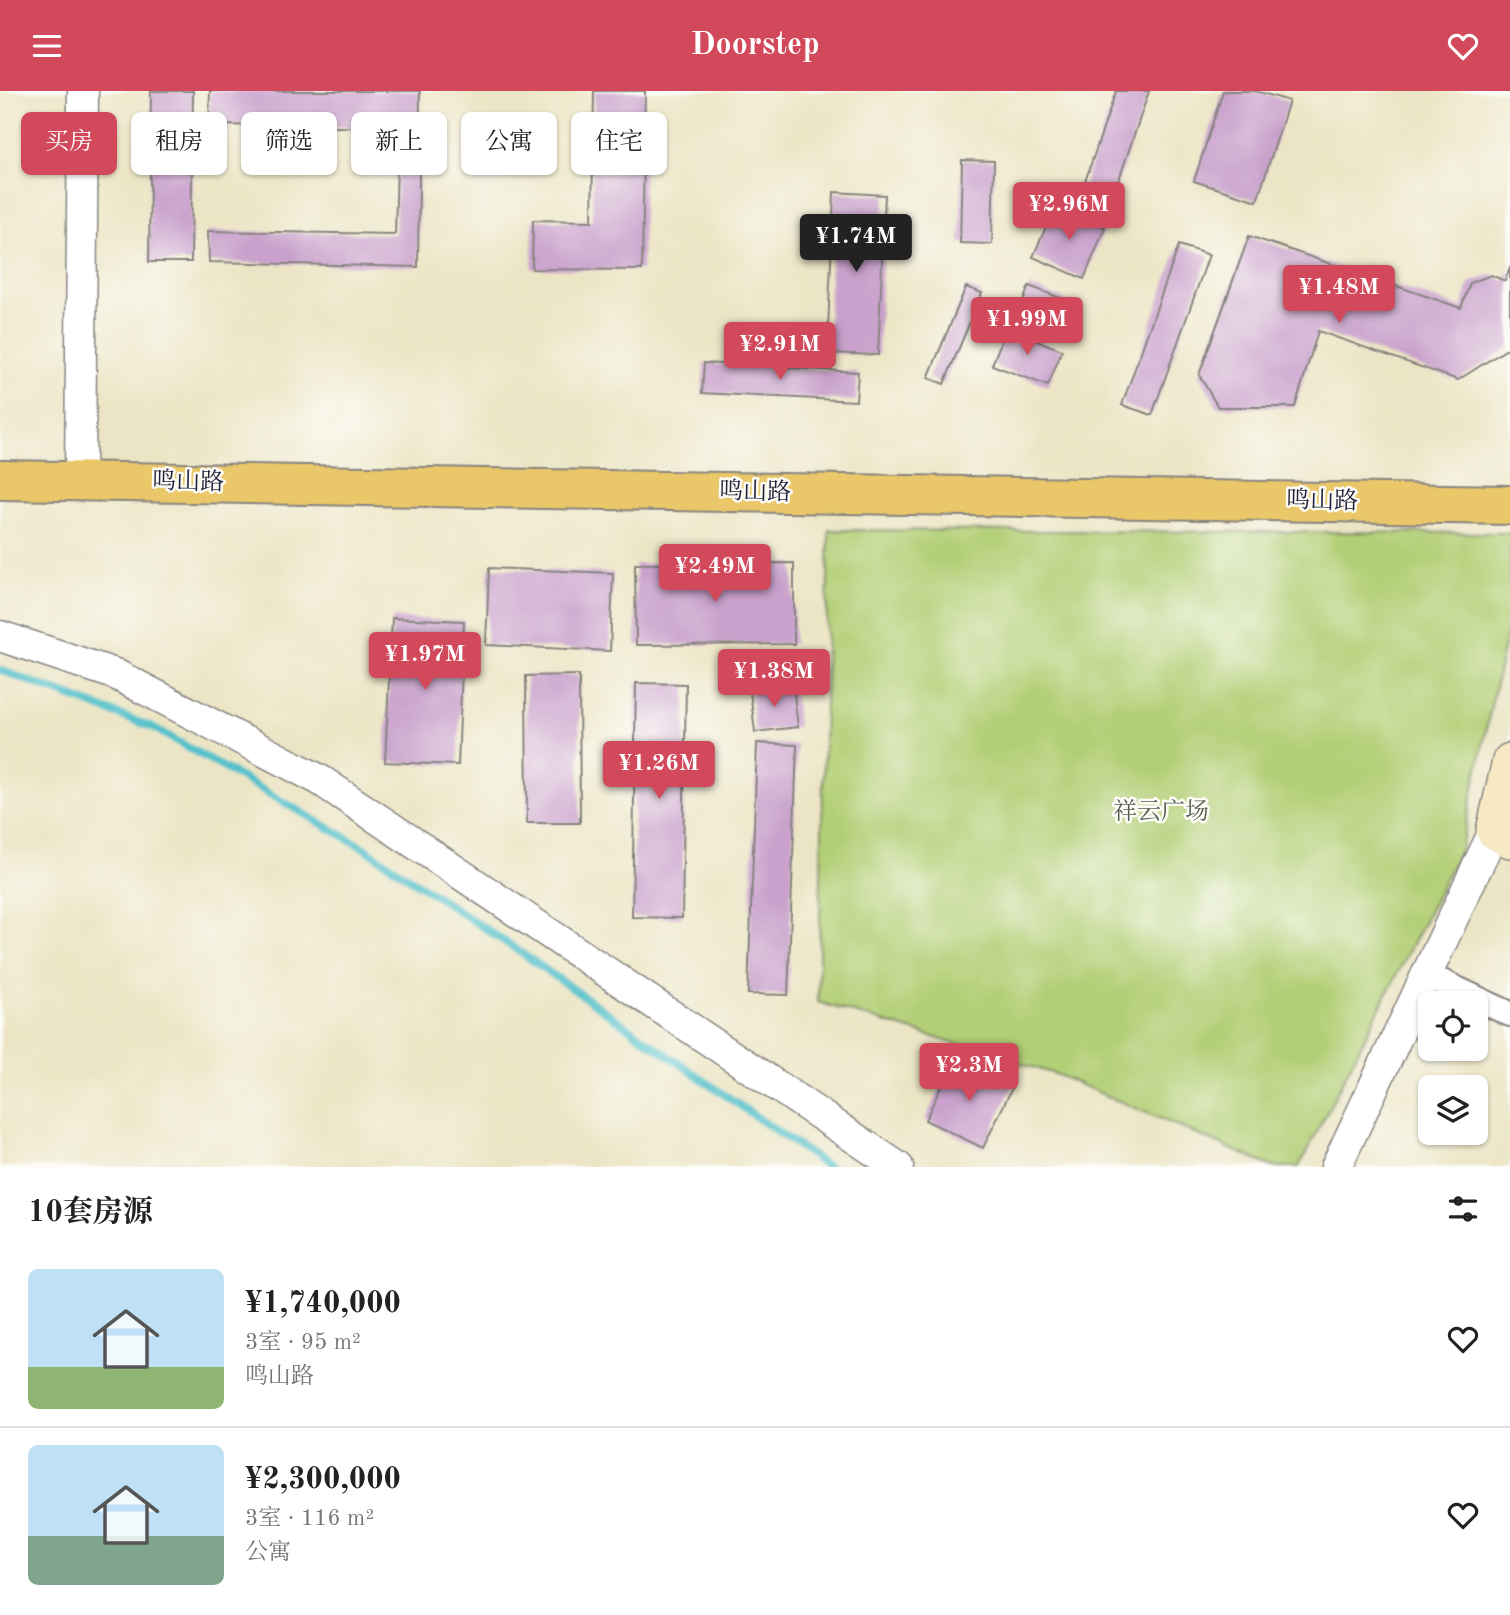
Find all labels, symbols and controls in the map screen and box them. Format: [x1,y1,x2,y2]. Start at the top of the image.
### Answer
icon: menu [28,27,66,65]
icon: heart [1444,27,1482,65]
text: Doorstep [690,30,820,62]
chip: 买房 [21,112,117,175]
chip: 租房 [131,112,227,175]
chip: 筛选 [241,112,337,175]
chip: 新上 [351,112,447,175]
chip: 公寓 [461,112,557,175]
chip: 住宅 [571,112,667,175]
pin: ¥2.96M [1012,183,1126,242]
text: ¥2.96M [1029,193,1109,216]
pin: ¥1.74M [799,215,913,274]
text: ¥1.74M [816,225,896,248]
pin: ¥1.48M [1282,265,1396,325]
text: ¥1.48M [1299,276,1379,299]
pin: ¥1.99M [970,297,1084,357]
text: ¥1.99M [987,308,1067,331]
pin: ¥2.91M [723,323,837,382]
text: ¥2.91M [740,333,820,356]
street label: 鸣山路 [152,467,224,496]
street label: 鸣山路 [719,477,791,506]
street label: 鸣山路 [1286,486,1358,515]
pin: ¥2.49M [658,545,772,604]
text: ¥2.49M [675,555,755,578]
pin: ¥1.97M [368,633,482,692]
text: ¥1.97M [385,643,465,666]
pin: ¥1.38M [717,649,831,709]
text: ¥1.38M [734,660,814,683]
pin: ¥1.26M [602,741,716,801]
text: ¥1.26M [619,752,699,775]
park label: 祥云广场 [1113,798,1209,825]
map controls [1418,991,1488,1145]
button: locate [1418,991,1488,1061]
pin: ¥2.3M [920,1044,1018,1103]
text: ¥2.3M [936,1054,1002,1077]
button: layers [1418,1075,1488,1145]
icon: filters [1444,1190,1482,1228]
text: 10套房源 [28,1198,153,1228]
text: ¥1,740,000 [245,1289,401,1319]
icon: home [84,1297,168,1381]
icon: heart [1444,1320,1482,1358]
text: 3室 · 95 m² [245,1331,361,1354]
text: 鸣山路 [245,1365,314,1388]
text: ¥2,300,000 [245,1465,401,1495]
icon: home [84,1473,168,1557]
icon: heart [1444,1496,1482,1534]
text: 3室 · 116 m² [245,1507,374,1530]
text: 公寓 [245,1541,291,1564]

